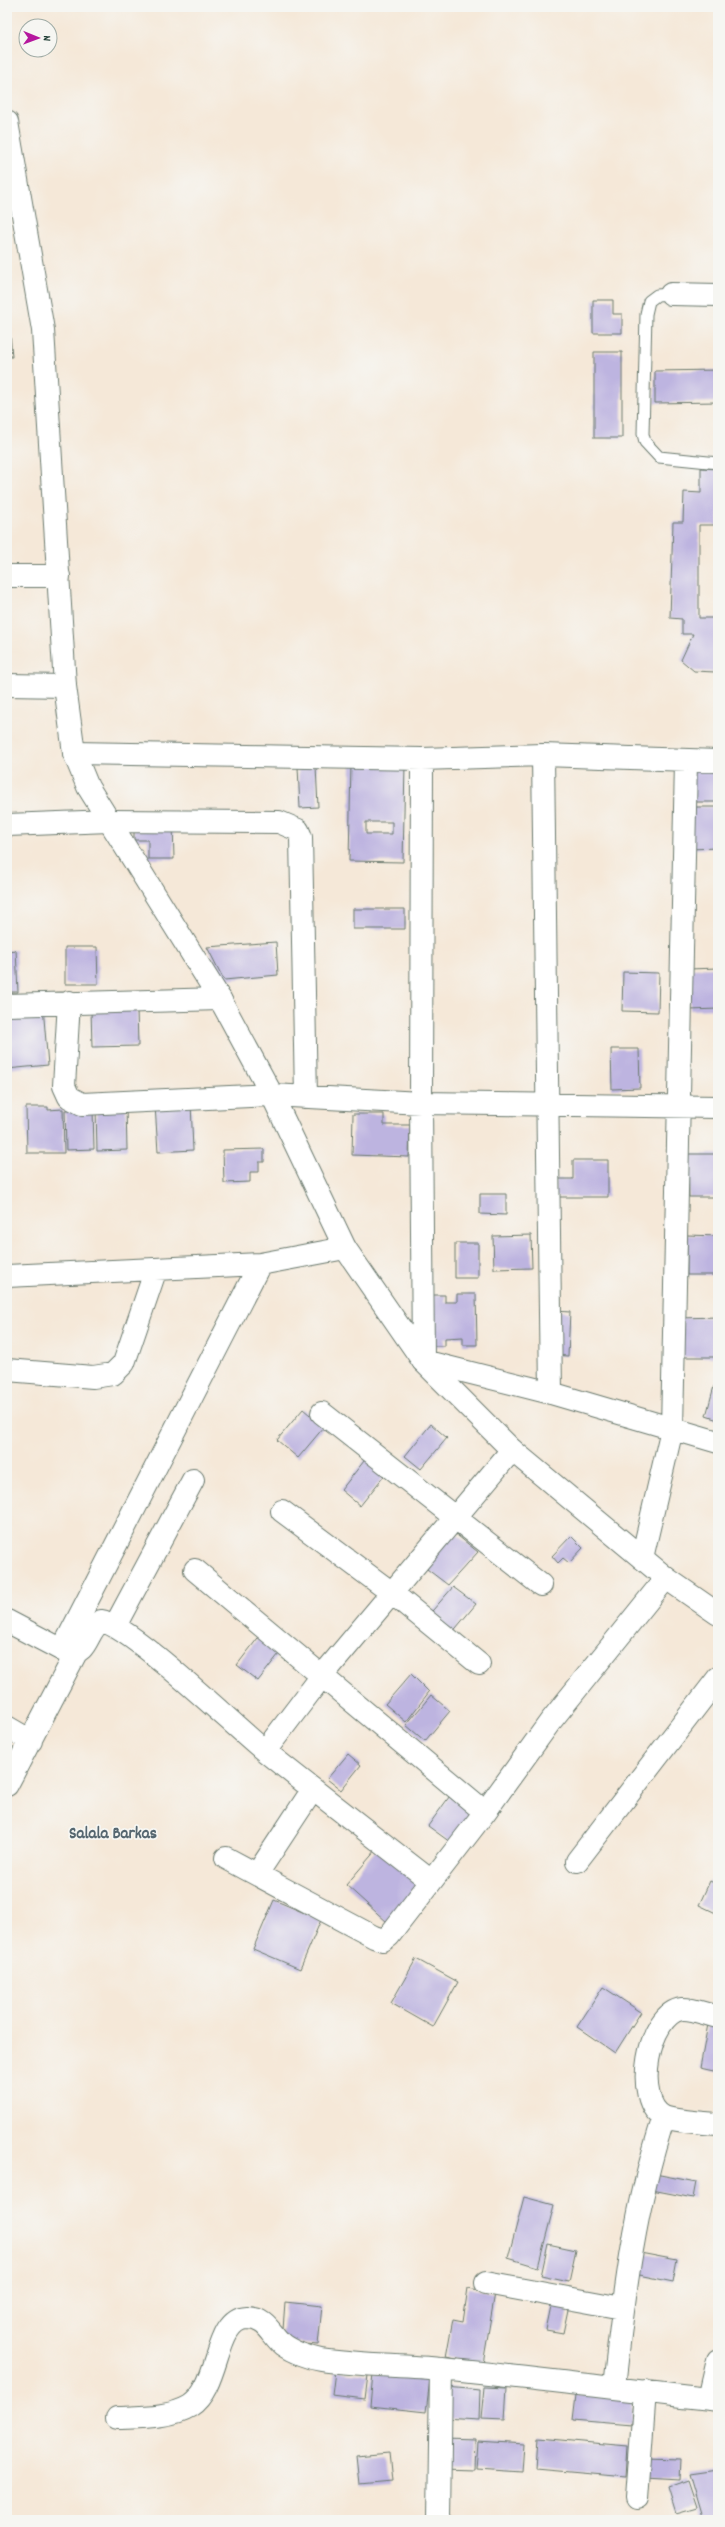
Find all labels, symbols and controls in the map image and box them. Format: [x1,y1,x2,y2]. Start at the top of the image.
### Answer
north arrow [18,18,58,58]
text: N [38,35,54,42]
district label: Salala Barkas [69,1823,157,1847]

